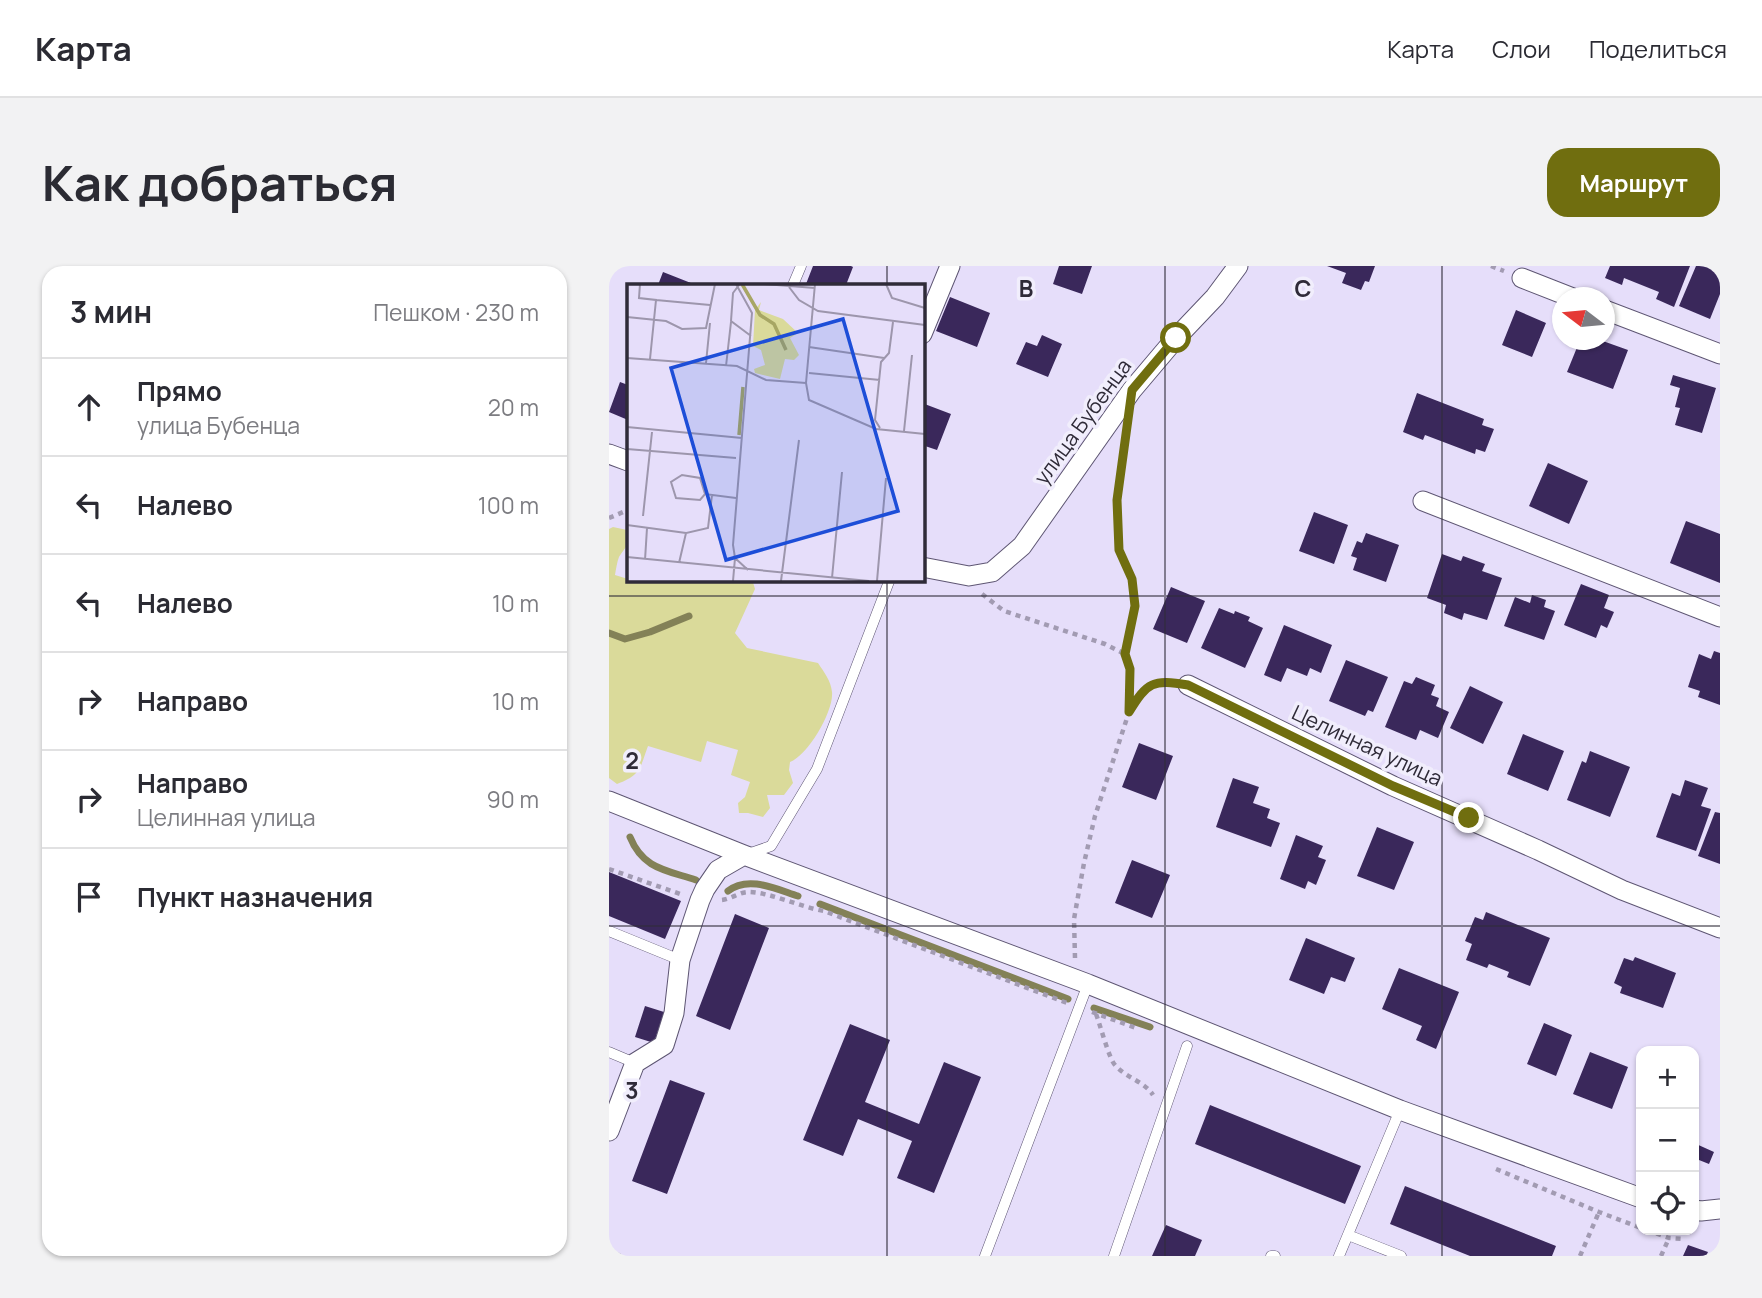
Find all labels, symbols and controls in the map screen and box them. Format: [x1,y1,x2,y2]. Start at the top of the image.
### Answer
text: Карта [35,26,132,71]
text: Карта [1387,32,1454,65]
text: Слои [1492,32,1551,65]
text: Поделиться [1589,32,1727,65]
button: Маршрут [1547,148,1720,217]
text: Как добраться [42,149,397,216]
text: B [1019,272,1033,304]
text: C [1295,272,1312,304]
inset map [627,284,924,581]
north arrow [1552,287,1615,350]
text: 3 мин [70,291,152,332]
text: Пешком · 230 m [373,296,539,328]
route start [1160,322,1191,353]
street label: улица Бубенца [1027,353,1137,490]
text: Прямо [137,373,222,409]
icon: ahead [70,388,108,426]
text: 20 m [488,391,539,423]
text: улица Бубенца [137,409,300,441]
icon: left [70,486,108,524]
text: Налево [137,487,233,523]
text: 100 m [478,489,539,521]
icon: left [70,584,108,622]
text: Налево [137,585,233,621]
text: 10 m [492,587,539,619]
icon: right [70,682,108,720]
text: Направо [137,683,248,719]
text: 10 m [492,685,539,717]
street label: Целинная улица [1288,698,1447,792]
text: 2 [625,744,639,776]
text: Направо [137,765,248,801]
icon: right [70,780,108,818]
text: 90 m [487,783,539,815]
text: Целинная улица [137,801,316,833]
route end [1453,802,1484,833]
icon: arrive [70,878,108,916]
text: Пункт назначения [137,879,373,915]
map controls [1636,1046,1699,1235]
button: + [1636,1046,1699,1109]
text: 3 [625,1074,639,1106]
button: − [1636,1109,1699,1172]
button: locate [1636,1172,1699,1235]

